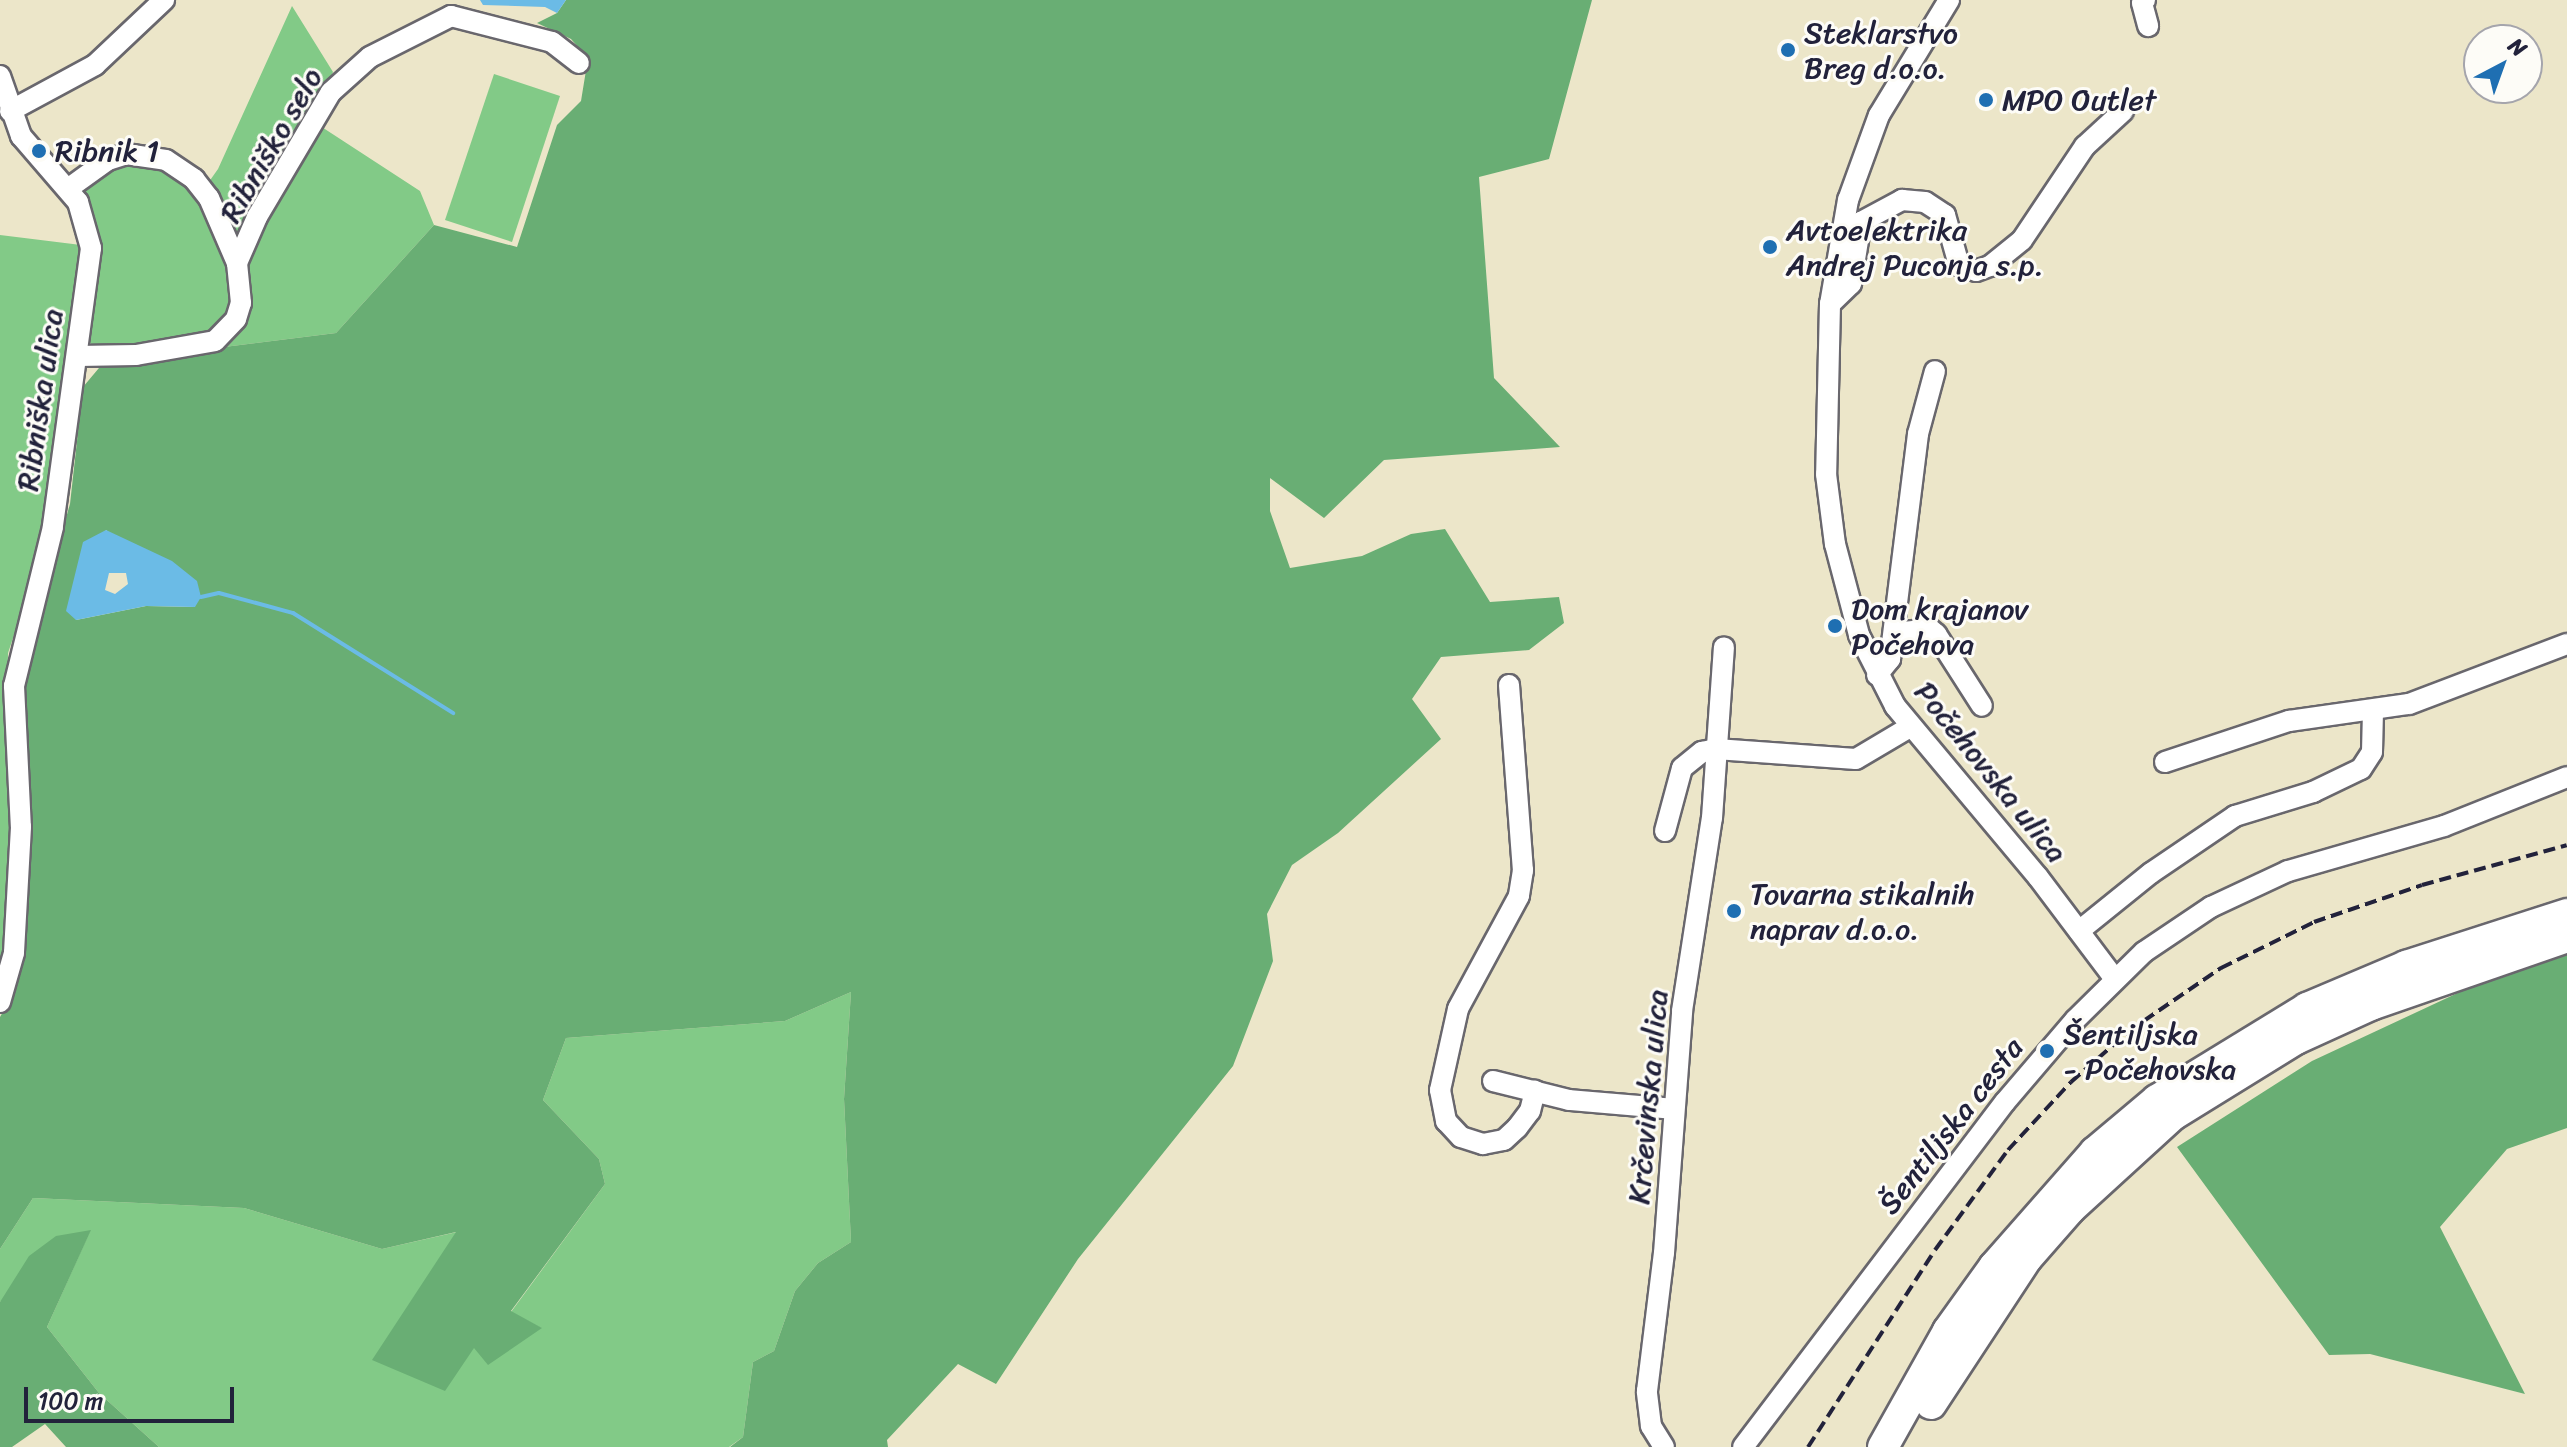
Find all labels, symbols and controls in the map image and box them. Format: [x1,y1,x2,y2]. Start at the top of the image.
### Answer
place label: Steklarstvo Breg d.o.o. [1804,15,1958,86]
north arrow [2463,24,2543,104]
text: N [2499,27,2536,67]
marker: Steklarstvo Breg d.o.o. [1779,41,1797,59]
street label: Ribniško selo [212,61,330,229]
place label: MPO Outlet [2002,82,2156,118]
marker: MPO Outlet [1977,91,1995,109]
place label: Ribnik 1 [55,133,159,169]
marker: Ribnik 1 [30,142,48,160]
place label: Avtoelektrika Andrej Puconja s.p. [1786,212,2043,282]
marker: Avtoelektrika Andrej Puconja s.p. [1761,238,1779,256]
street label: Ribniška ulica [9,307,71,493]
place label: Dom krajanov Počehova [1851,591,2027,662]
marker: Dom krajanov Počehova [1826,617,1844,635]
street label: Počehovska ulica [1907,674,2075,870]
place label: Tovarna stikalnih naprav d.o.o. [1750,876,1975,946]
marker: Tovarna stikalnih naprav d.o.o. [1725,902,1743,920]
street label: Krčevinska ulica [1621,988,1675,1206]
place label: Šentiljska - Počehovska [2063,1016,2236,1086]
street label: Šentiljska cesta [1871,1031,2031,1221]
marker: Šentiljska - Počehovska [2038,1042,2056,1060]
scale bar [28,1371,238,1421]
text: 100 m [38,1380,103,1422]

